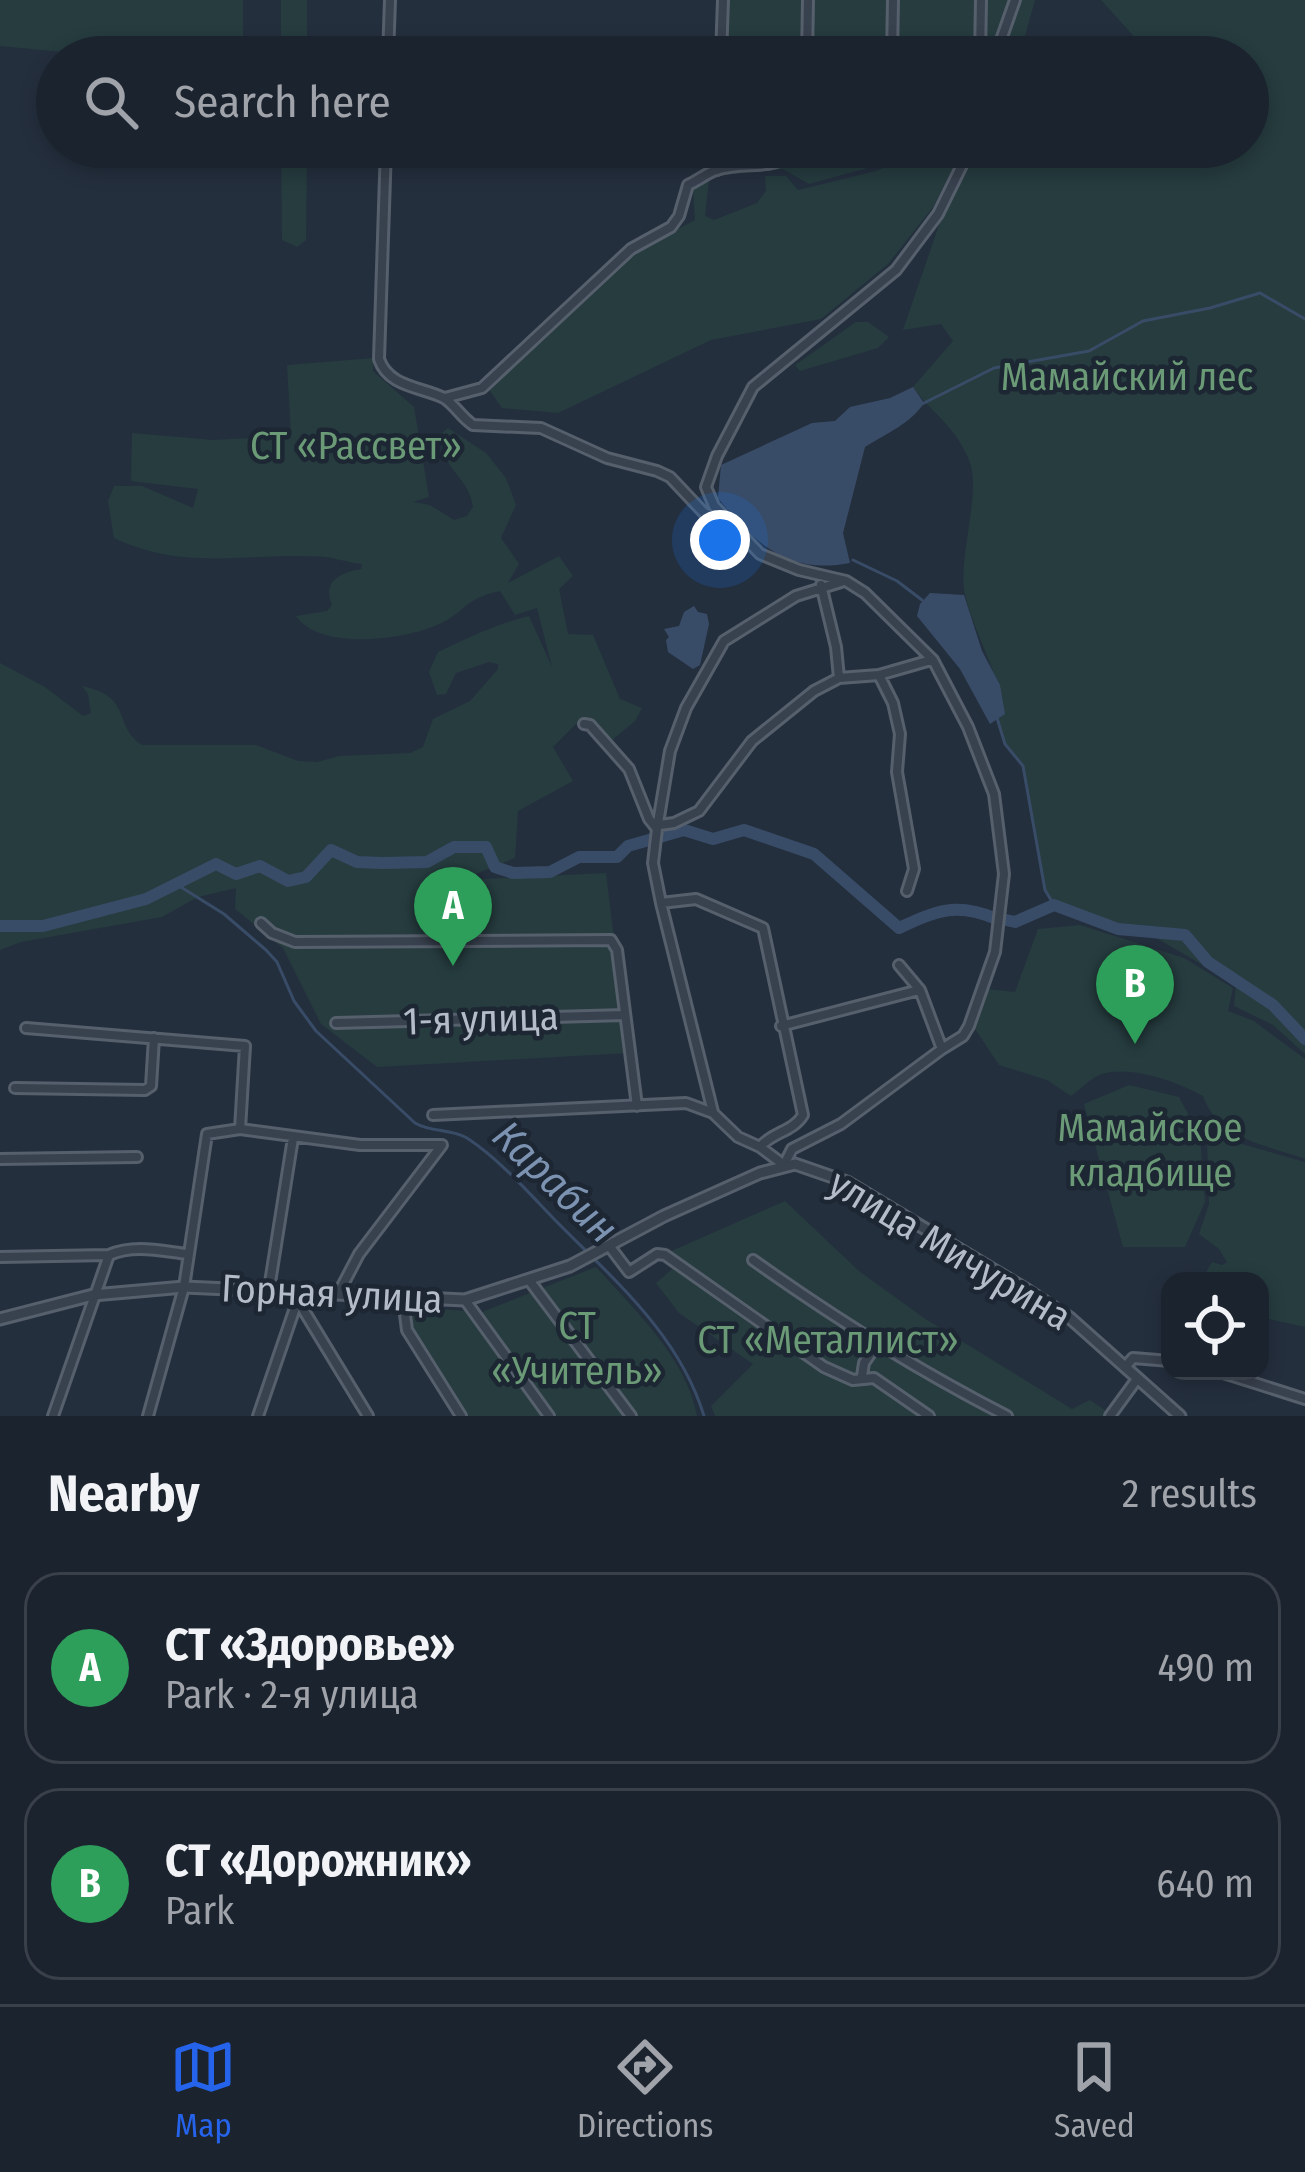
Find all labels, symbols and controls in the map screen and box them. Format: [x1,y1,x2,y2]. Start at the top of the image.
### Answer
search box [36,36,1269,168]
icon: search [78,69,144,135]
text: Search here [174,75,391,129]
park label: Мамайский лес [1001,354,1253,400]
park label: СТ «Рассвет» [250,423,462,469]
your location [690,510,750,570]
pin: A [414,867,492,966]
pin: B [1096,945,1174,1044]
street label: 1-я улица [403,993,559,1045]
park label: Мамайское кладбище [1057,1105,1243,1196]
water label: Карабин [482,1111,628,1253]
street label: улица Мичурина [821,1160,1079,1340]
street label: Горная улица [220,1265,444,1323]
map controls [1161,1272,1269,1380]
button: locate [1161,1272,1269,1380]
park label: СТ «Учитель» [491,1303,663,1394]
park label: СТ «Металлист» [697,1317,959,1363]
text: Nearby [48,1463,200,1525]
text: 2 results [1122,1471,1257,1517]
text: СТ «Здоровье» [165,1618,455,1672]
text: A [79,1645,101,1691]
text: 490 m [1157,1645,1254,1691]
text: Park · 2-я улица [165,1672,419,1718]
text: СТ «Дорожник» [165,1834,472,1888]
text: B [79,1861,101,1907]
text: 640 m [1156,1861,1254,1907]
text: Park [165,1888,234,1934]
tab: Map [170,2034,236,2146]
tab: Directions [577,2034,713,2146]
tab: Saved [1054,2034,1135,2146]

